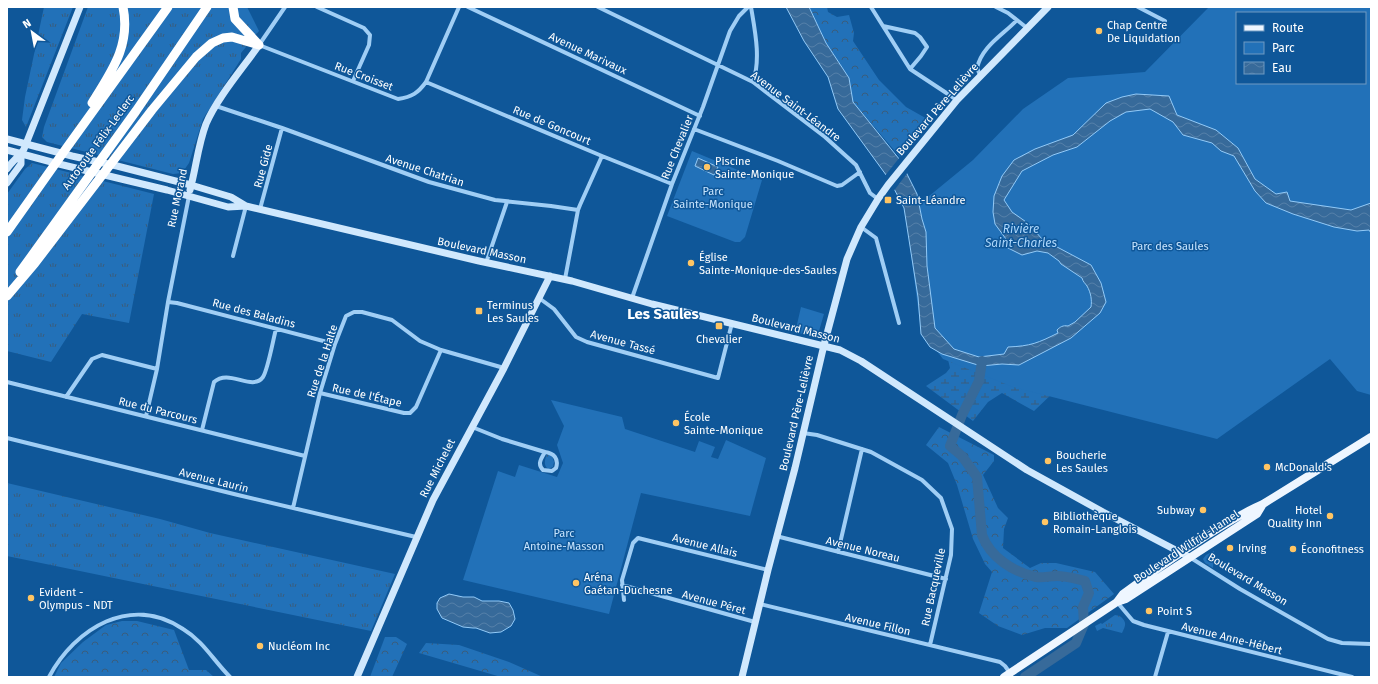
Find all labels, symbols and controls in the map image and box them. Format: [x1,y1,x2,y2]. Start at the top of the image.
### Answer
north arrow [12,12,52,52]
legend [1236,12,1366,84]
text: N [20,16,34,31]
place label: Chap Centre De Liquidation [1107,19,1180,45]
text: Route [1272,21,1304,35]
marker: Chap Centre De Liquidation [1094,26,1104,36]
street label: Avenue Marivaux [547,30,629,77]
text: Parc [1272,41,1295,55]
street label: Rue Croisset [333,59,395,94]
street label: Boulevard Père-Lelièvre [894,60,981,158]
text: Eau [1272,61,1292,75]
street label: Avenue Saint-Léandre [748,68,843,144]
street label: Autoroute Félix-Leclerc [60,92,137,192]
street label: Rue de Goncourt [511,103,593,148]
street label: Rue Chevalier [659,112,697,181]
street label: Rue Gide [251,143,276,189]
street label: Avenue Chatrian [384,152,466,189]
place label: Piscine Sainte-Monique [715,155,794,181]
marker: Piscine Sainte-Monique [702,162,712,172]
street label: Rue Morand [165,167,190,229]
park label: Parc Sainte-Monique [673,185,753,211]
place label: Saint-Léandre [896,194,966,207]
marker: Saint-Léandre [883,195,893,205]
water label: Rivière Saint-Charles [984,222,1058,250]
street label: Boulevard Masson [436,235,528,266]
park label: Parc des Saules [1131,240,1209,253]
place label: Église Sainte-Monique-des-Saules [699,250,837,277]
marker: Église Sainte-Monique-des-Saules [686,258,696,268]
street label: Rue des Baladins [211,296,297,331]
place label: Terminus Les Saules [487,299,539,325]
district label: Les Saules [627,305,699,323]
marker: Terminus Les Saules [474,306,484,316]
street label: Boulevard Masson [750,311,841,346]
marker: Chevalier [714,321,724,331]
street label: Rue de la Halte [305,323,340,399]
street label: Avenue Tassé [589,328,657,357]
place label: Chevalier [696,333,743,346]
street label: Boulevard Père-Lelièvre [777,354,816,472]
street label: Rue de l'Étape [331,380,403,410]
street label: Rue du Parcours [117,394,199,427]
place label: École Sainte-Monique [684,410,763,437]
marker: École Sainte-Monique [671,418,681,428]
street label: Rue Michelet [417,437,458,500]
place label: Boucherie Les Saules [1056,449,1108,475]
marker: Boucherie Les Saules [1043,456,1053,466]
place label: McDonald's [1275,461,1332,474]
marker: McDonald's [1262,462,1272,472]
street label: Avenue Laurin [178,466,250,495]
place label: Subway [1157,504,1196,517]
place label: Hotel Quality Inn [1267,504,1322,530]
marker: Subway [1198,505,1208,515]
street label: Boulevard Wilfrid-Hamel [1131,508,1241,585]
place label: Bibliothèque Romain-Langlois [1053,510,1137,536]
marker: Hotel Quality Inn [1325,511,1335,521]
marker: Bibliothèque Romain-Langlois [1040,517,1050,527]
park label: Parc Antoine-Masson [524,527,604,553]
street label: Avenue Allais [671,531,739,560]
street label: Avenue Noreau [825,534,901,565]
place label: Irving [1238,542,1266,555]
place label: Éconofitness [1301,542,1364,556]
marker: Irving [1225,543,1235,553]
marker: Éconofitness [1288,544,1298,554]
street label: Rue Bacqueville [919,547,948,627]
street label: Boulevard Masson [1206,550,1290,608]
place label: Aréna Gaétan-Duchesne [584,571,672,597]
marker: Aréna Gaétan-Duchesne [571,578,581,588]
place label: Evident - Olympus - NDT [39,586,113,612]
street label: Avenue Péret [681,588,747,617]
marker: Evident - Olympus - NDT [26,593,36,603]
place label: Point S [1157,605,1192,618]
marker: Point S [1144,606,1154,616]
street label: Avenue Fillon [844,611,912,638]
street label: Avenue Anne-Hébert [1180,620,1284,657]
place label: Nucléom Inc [268,640,330,653]
marker: Nucléom Inc [255,641,265,651]

